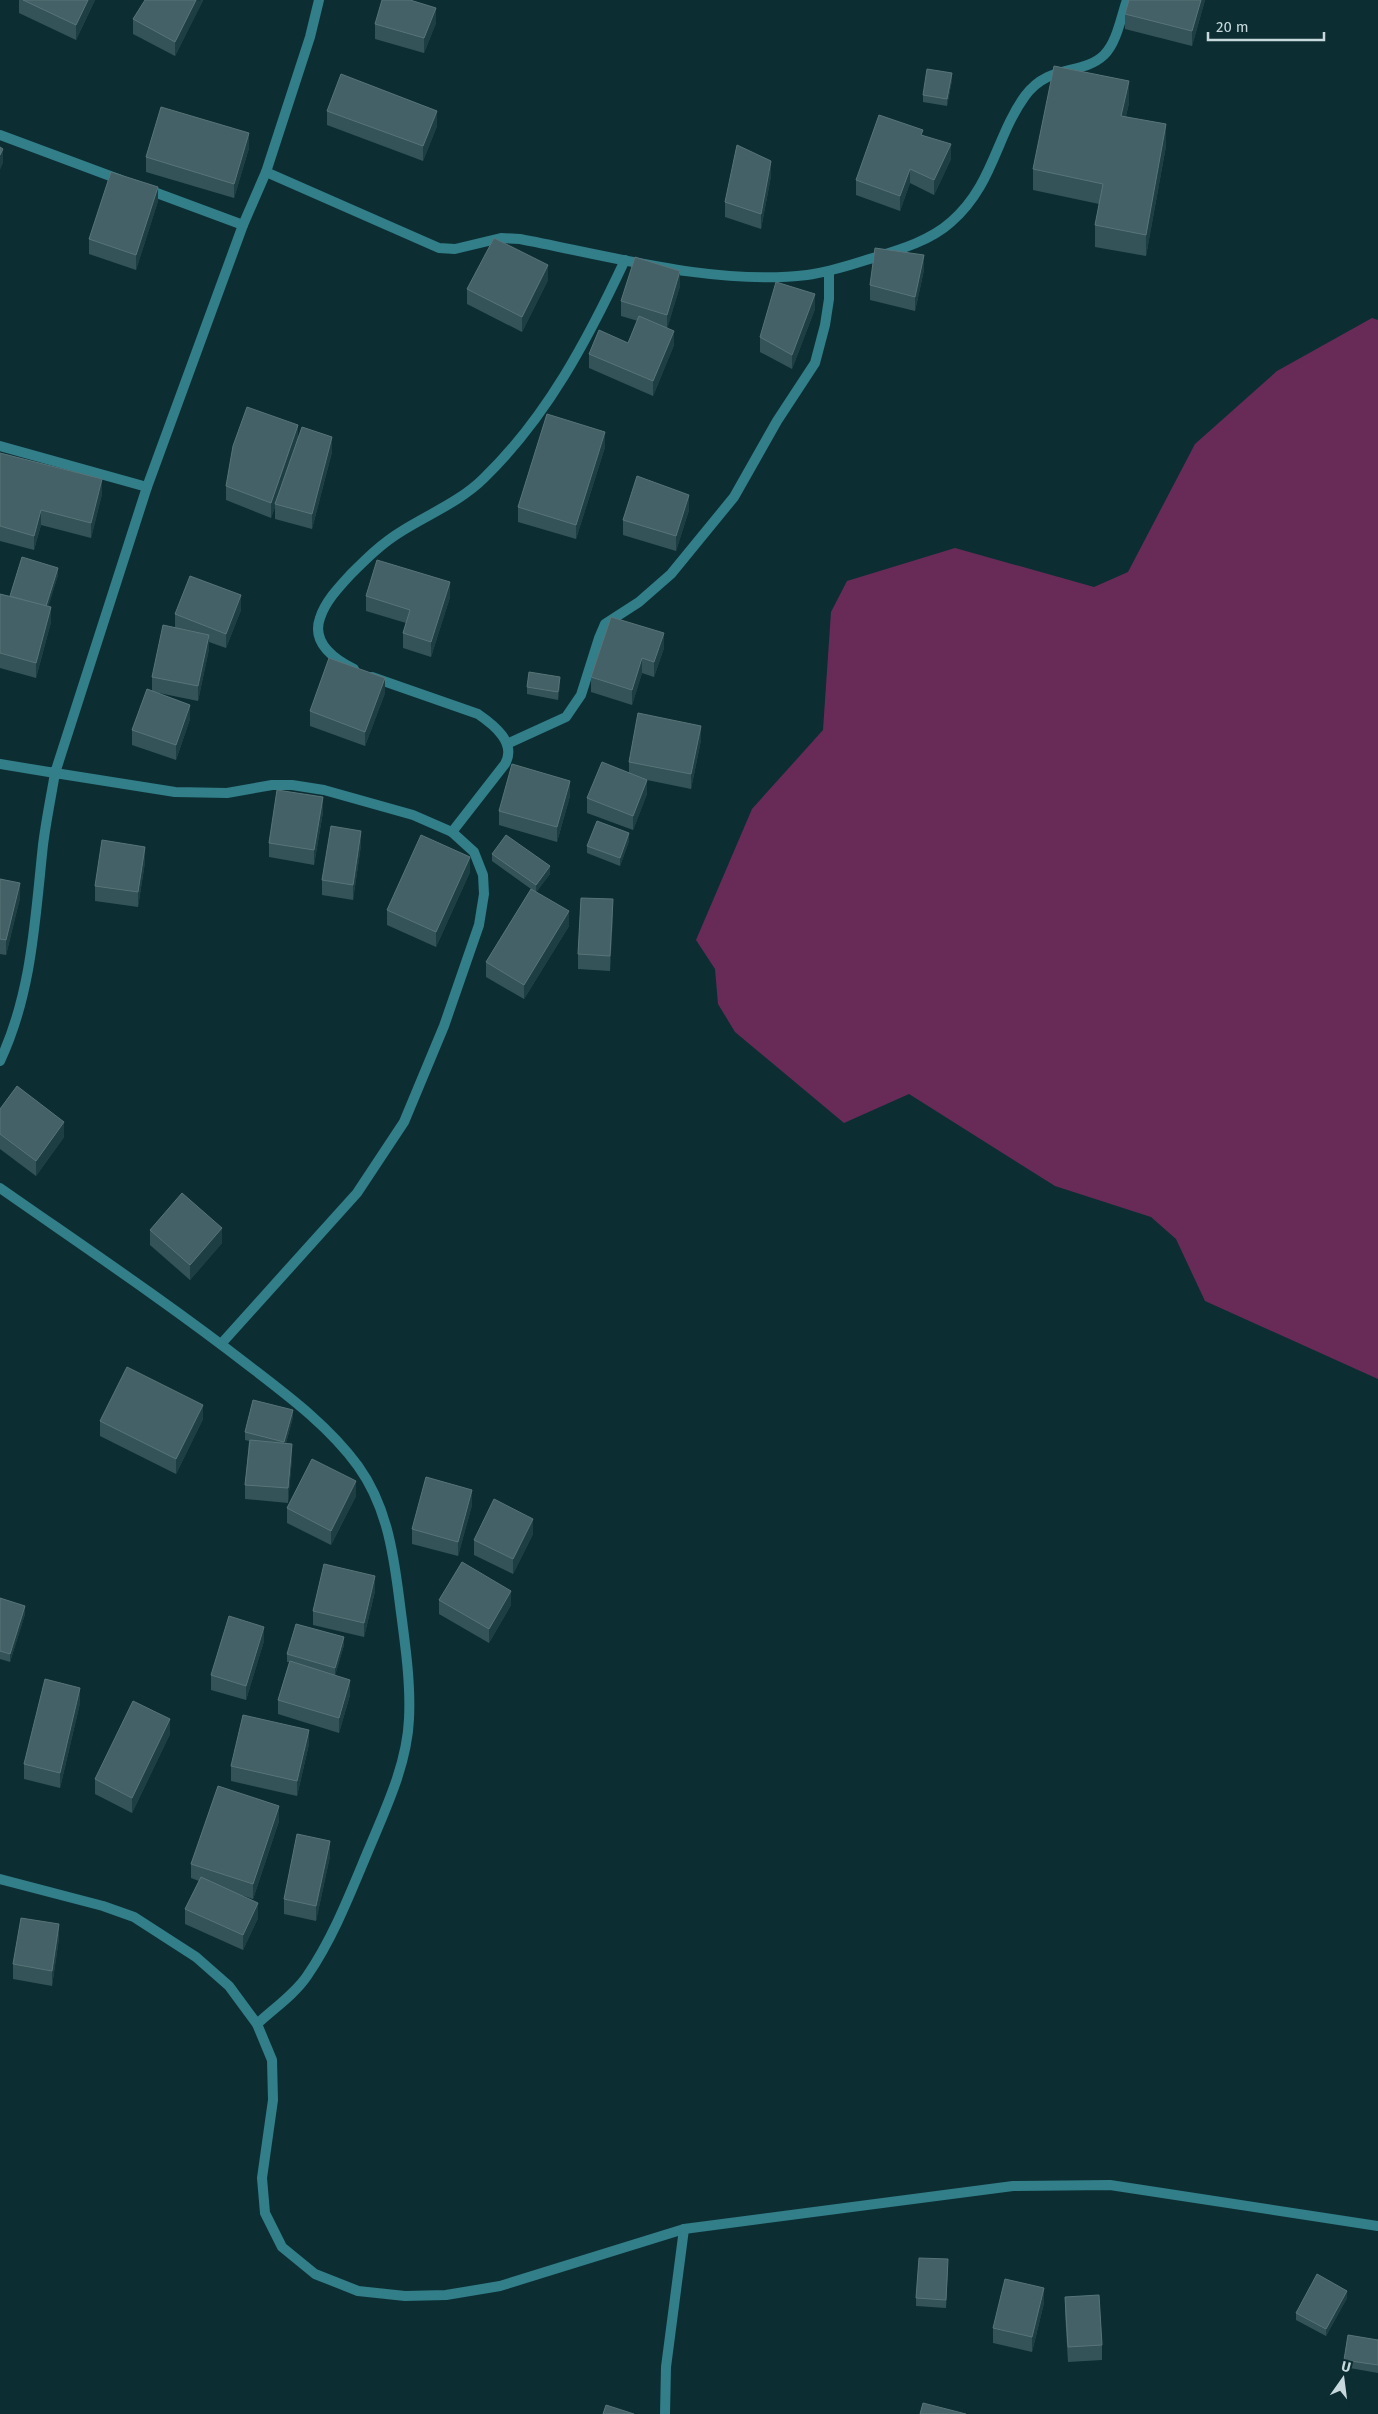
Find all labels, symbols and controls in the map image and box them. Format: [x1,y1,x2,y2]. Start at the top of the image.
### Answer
scale bar [1208,10,1324,42]
text: 20 m [1216,18,1249,36]
north arrow [1318,2354,1368,2404]
text: U [1340,2358,1353,2376]

